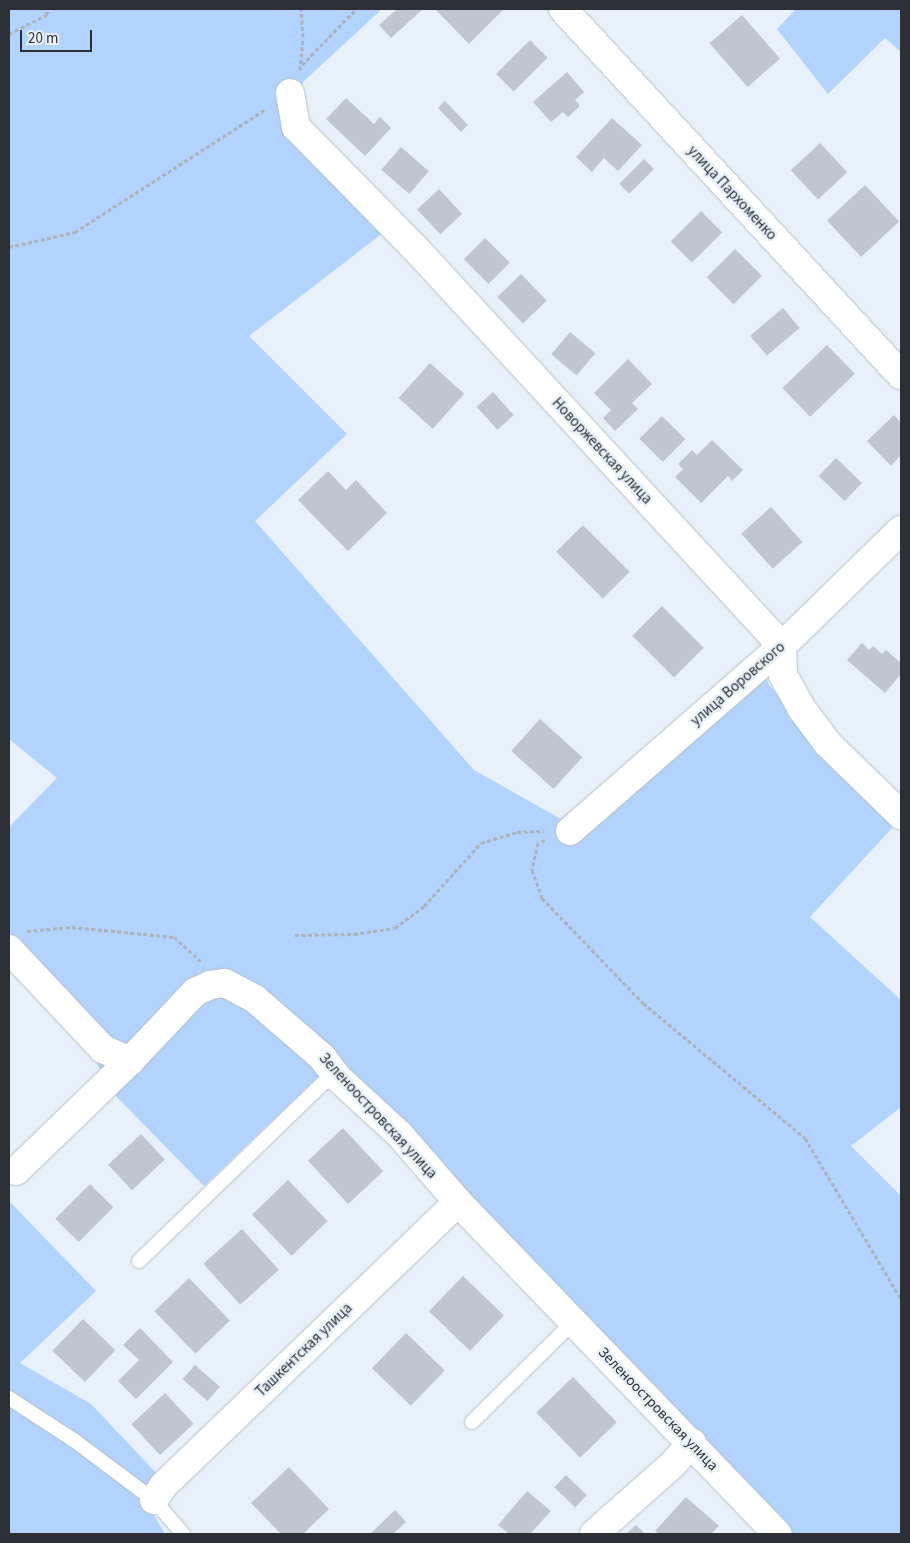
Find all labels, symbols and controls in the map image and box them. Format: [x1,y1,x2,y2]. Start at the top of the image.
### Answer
scale bar [22,20,95,52]
text: 20 m [28,28,58,49]
street label: улица Пархоменко [684,142,780,244]
street label: Новоржевская улица [548,394,656,508]
street label: улица Воровского [687,638,789,730]
street label: Зеленоостровская улица [315,1049,441,1183]
street label: Ташкентская улица [252,1299,356,1401]
street label: Зеленоостровская улица [594,1343,722,1475]

